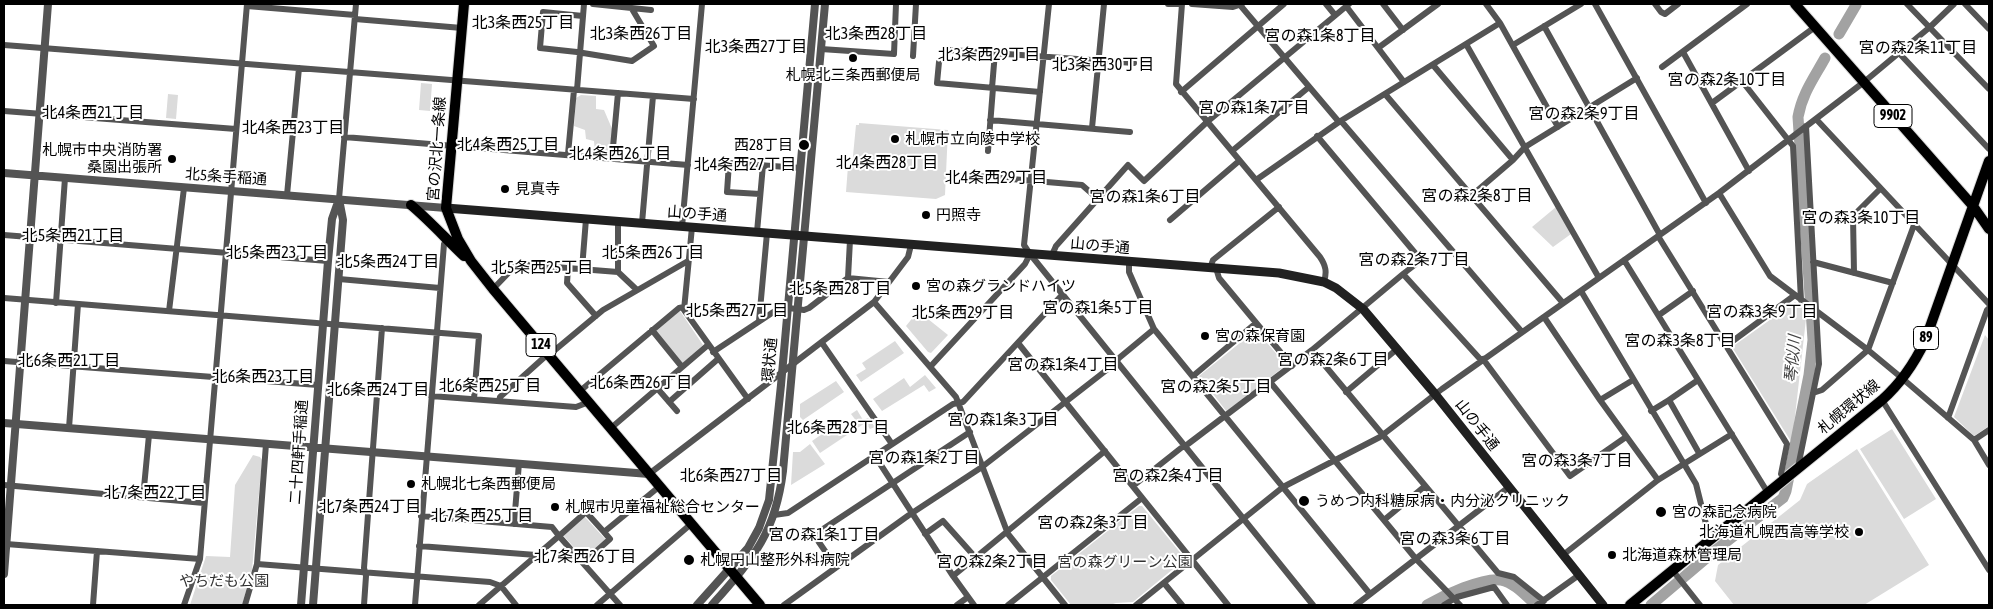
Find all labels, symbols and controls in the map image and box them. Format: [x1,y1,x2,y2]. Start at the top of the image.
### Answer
district label: 北3条西25丁目 [472,13,574,33]
district label: 北3条西26丁目 [590,24,692,44]
district label: 北3条西28丁目 [825,24,927,44]
district label: 宮の森1条8丁目 [1264,26,1376,46]
district label: 北3条西27丁目 [705,37,807,57]
district label: 宮の森2条11丁目 [1859,38,1977,58]
district label: 北3条西29丁目 [938,45,1040,65]
marker: 札幌北三条西郵便局 [847,52,859,64]
district label: 北3条西30丁目 [1052,55,1154,75]
place label: 札幌北三条西郵便局 [786,66,920,84]
district label: 宮の森2条10丁目 [1668,70,1786,90]
street label: 宮の沢北一条線 [424,96,450,202]
district label: 宮の森1条7丁目 [1198,98,1310,118]
district label: 北4条西21丁目 [42,103,144,123]
district label: 宮の森2条9丁目 [1528,104,1640,124]
road number: 9902 [1874,104,1912,128]
district label: 北4条西23丁目 [242,118,344,138]
place label: 札幌市立向陵中学校 [905,130,1040,148]
marker: 札幌市立向陵中学校 [889,133,901,145]
district label: 北4条西25丁目 [457,135,559,155]
place label: 西28丁目 [734,136,793,154]
marker: 西28丁目 [797,138,811,152]
place label: 札幌市中央消防署 桑園出張所 [42,141,162,176]
district label: 北4条西26丁目 [569,144,671,164]
marker: 札幌市中央消防署 桑園出張所 [166,153,178,165]
district label: 北4条西28丁目 [836,153,938,173]
district label: 北4条西27丁目 [694,155,796,175]
street label: 北5条手稲通 [184,165,268,189]
district label: 北4条西29丁目 [945,168,1047,188]
place label: 見真寺 [515,180,560,198]
marker: 見真寺 [499,183,511,195]
district label: 宮の森2条8丁目 [1421,186,1533,206]
district label: 宮の森1条6丁目 [1089,187,1201,207]
street label: 山の手通 [666,203,728,225]
place label: 円照寺 [936,206,981,224]
district label: 宮の森3条10丁目 [1802,208,1920,228]
marker: 円照寺 [920,209,932,221]
district label: 北5条西21丁目 [22,226,124,246]
street label: 山の手通 [1069,234,1131,258]
district label: 北5条西23丁目 [226,243,328,263]
district label: 北5条西26丁目 [602,243,704,263]
district label: 宮の森2条7丁目 [1358,250,1470,270]
district label: 北5条西24丁目 [337,252,439,272]
district label: 北5条西25丁目 [491,258,593,278]
place label: 宮の森グランドハイツ [926,277,1076,295]
district label: 北5条西28丁目 [789,279,891,299]
marker: 宮の森グランドハイツ [910,280,922,292]
district label: 宮の森1条5丁目 [1042,298,1154,318]
district label: 北5条西27丁目 [686,301,788,321]
district label: 宮の森3条9丁目 [1706,302,1818,322]
district label: 北5条西29丁目 [912,303,1014,323]
road number: 89 [1914,326,1938,349]
place label: 宮の森保育園 [1215,327,1305,345]
marker: 宮の森保育園 [1199,330,1211,342]
district label: 宮の森3条8丁目 [1624,331,1736,351]
road number: 124 [526,334,556,356]
water label: 琴似川 [1781,334,1805,384]
street label: 環状通 [759,337,781,383]
district label: 宮の森2条6丁目 [1277,350,1389,370]
district label: 北6条西21丁目 [18,351,120,371]
district label: 宮の森1条4丁目 [1007,355,1119,375]
district label: 北6条西23丁目 [212,367,314,387]
district label: 北6条西26丁目 [590,373,692,393]
district label: 北6条西25丁目 [439,376,541,396]
street label: 札幌環状線 [1814,376,1884,438]
district label: 宮の森2条5丁目 [1160,377,1272,397]
district label: 北6条西24丁目 [327,380,429,400]
street label: 山の手通 [1451,396,1503,454]
street label: 二十四軒手稲通 [286,399,312,505]
district label: 宮の森1条3丁目 [947,410,1059,430]
district label: 北6条西28丁目 [787,418,889,438]
district label: 宮の森1条2丁目 [868,448,980,468]
district label: 宮の森3条7丁目 [1521,451,1633,471]
district label: 北6条西27丁目 [680,466,782,486]
district label: 宮の森2条4丁目 [1112,466,1224,486]
place label: 札幌北七条西郵便局 [421,475,556,493]
marker: 札幌北七条西郵便局 [405,478,417,490]
district label: 北7条西22丁目 [104,483,206,503]
place label: うめつ内科糖尿病・内分泌クリニック [1315,492,1570,510]
marker: うめつ内科糖尿病・内分泌クリニック [1297,494,1311,508]
district label: 北7条西24丁目 [319,497,421,517]
place label: 札幌市児童福祉総合センター [565,498,760,516]
marker: 札幌市児童福祉総合センター [549,501,561,513]
place label: 宮の森記念病院 [1672,503,1777,521]
marker: 宮の森記念病院 [1654,505,1668,519]
district label: 北7条西25丁目 [431,506,533,526]
district label: 宮の森2条3丁目 [1037,513,1149,533]
place label: 北海道札幌西高等学校 [1699,523,1849,541]
district label: 宮の森1条1丁目 [768,525,880,545]
marker: 北海道札幌西高等学校 [1853,526,1865,538]
district label: 宮の森3条6丁目 [1399,529,1511,549]
place label: 北海道森林管理局 [1622,546,1742,564]
district label: 北7条西26丁目 [534,547,636,567]
marker: 北海道森林管理局 [1606,549,1618,561]
place label: 札幌円山整形外科病院 [700,551,850,569]
district label: 宮の森2条2丁目 [936,552,1048,572]
marker: 札幌円山整形外科病院 [682,553,696,567]
park label: 宮の森グリーン公園 [1058,553,1192,571]
park label: やちだも公園 [179,572,269,590]

